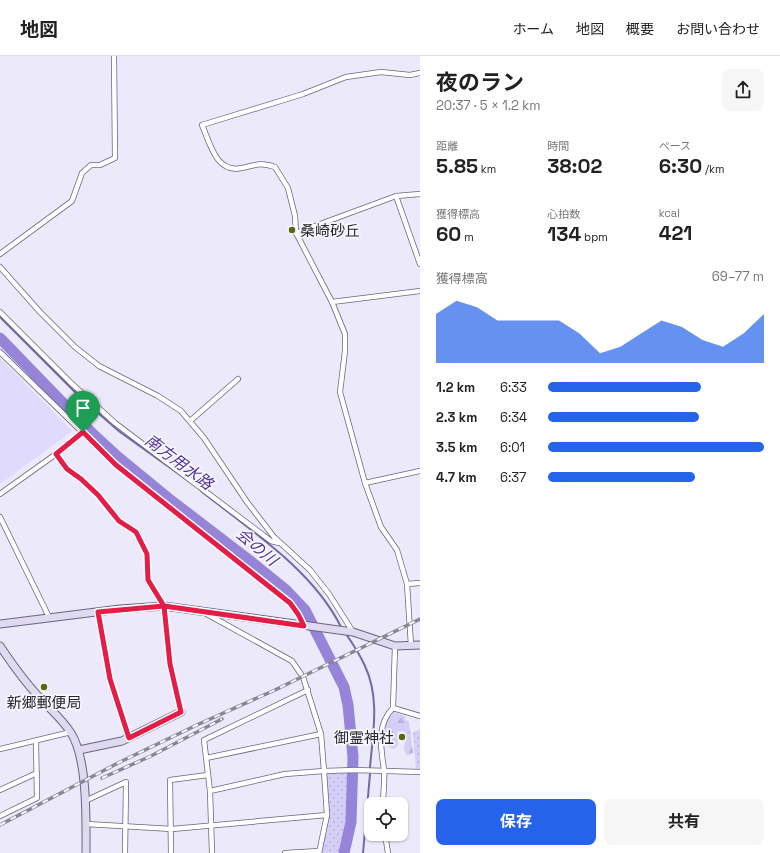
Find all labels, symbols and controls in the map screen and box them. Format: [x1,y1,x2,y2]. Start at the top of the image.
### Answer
text: 地図 [20,17,58,42]
text: ホーム [512,20,554,38]
text: 地図 [576,20,604,38]
text: 概要 [626,20,654,38]
text: お問い合わせ [676,20,760,38]
text: 夜のラン [436,68,524,96]
button: share [722,69,764,111]
text: 20:37 · 5 × 1.2 km [436,97,540,114]
text: 距離 [436,139,458,153]
text: 時間 [547,139,569,153]
text: ペース [659,139,691,153]
text: 5.85 [436,153,478,179]
text: 38:02 [547,153,602,179]
text: 6:30 [659,153,702,179]
text: km [478,162,496,176]
text: /km [702,162,724,176]
text: kcal [659,206,680,220]
text: 獲得標高 [436,207,480,221]
text: 心拍数 [547,207,580,221]
text: 421 [659,220,692,246]
place label: 桑崎砂丘 [300,221,360,240]
text: 60 [436,221,461,247]
text: 134 [547,221,581,247]
marker: 桑崎砂丘 [287,225,297,235]
text: m [461,230,474,244]
text: bpm [581,230,608,244]
text: 69–77 m [712,268,764,285]
text: 獲得標高 [436,270,488,287]
text: 1.2 km [436,379,475,396]
text: 6:33 [500,379,527,396]
pin [66,391,100,432]
icon: arrive [72,397,94,419]
text: 2.3 km [436,409,477,426]
text: 6:34 [500,409,527,426]
water label: 南方用水路 [141,430,219,496]
text: 3.5 km [436,439,477,456]
text: 6:01 [500,439,525,456]
text: 4.7 km [436,469,477,486]
text: 6:37 [500,469,526,486]
water label: 会の川 [232,524,284,572]
marker: 新郷郵便局 [39,682,49,692]
place label: 新郷郵便局 [6,693,82,712]
place label: 御霊神社 [334,728,394,747]
marker: 御霊神社 [397,732,407,742]
map controls [364,797,408,841]
button: locate [364,797,408,841]
button: 保存 [436,799,596,845]
button: 共有 [604,799,764,845]

